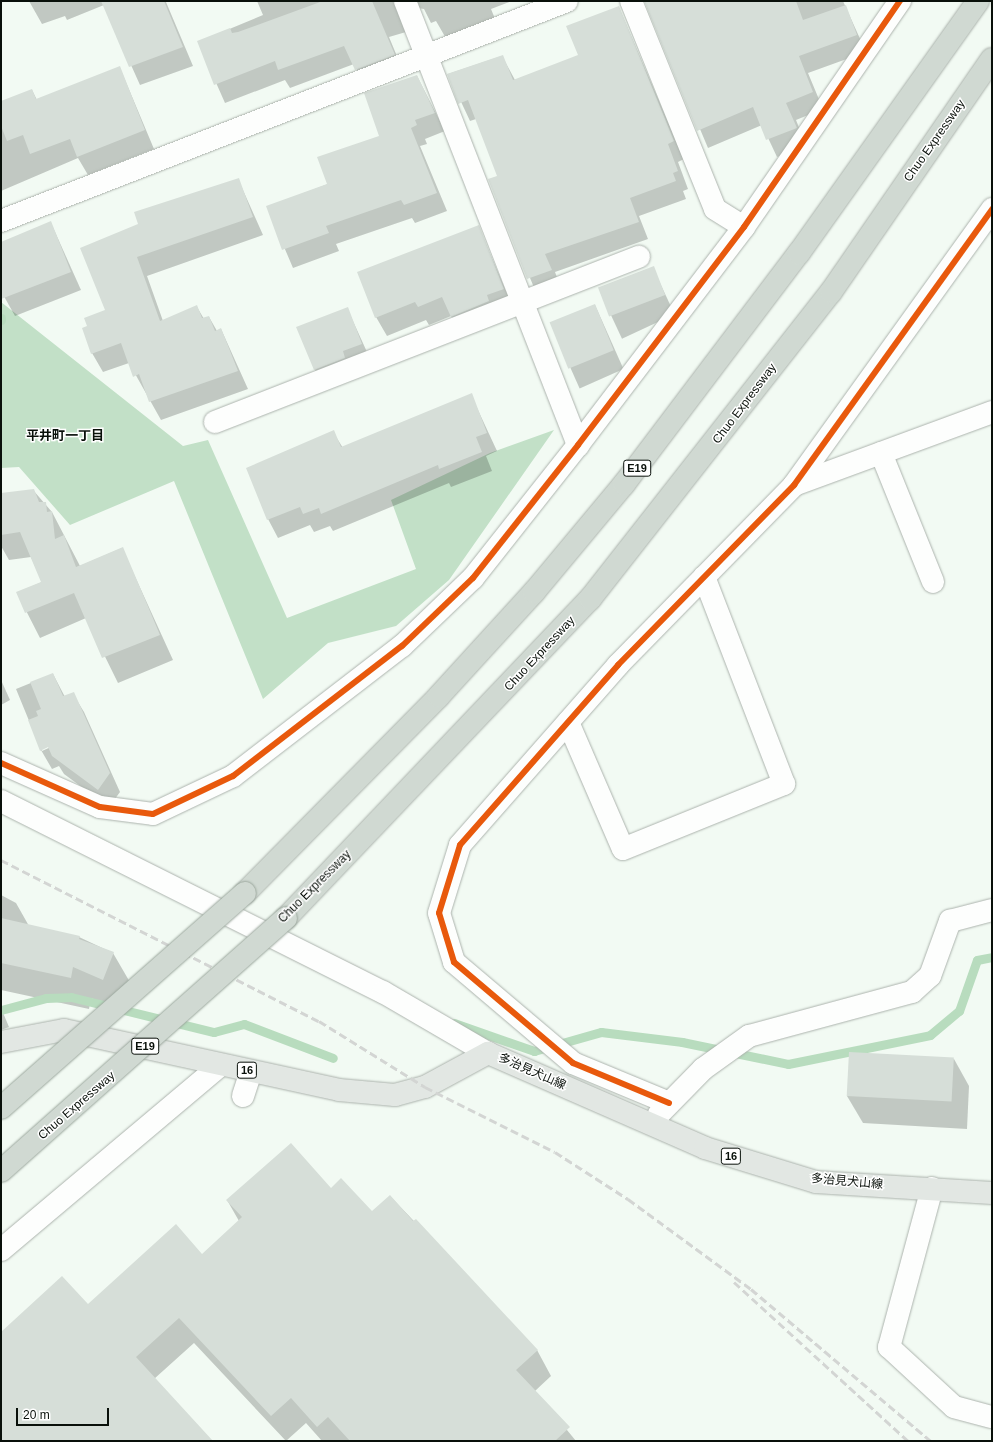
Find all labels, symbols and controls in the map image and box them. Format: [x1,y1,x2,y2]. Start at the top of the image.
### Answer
street label: Chuo Expressway [901,97,969,185]
street label: Chuo Expressway [710,361,780,447]
district label: 平井町一丁目 [26,428,104,444]
road number: E19 [623,459,651,477]
street label: Chuo Expressway [502,614,578,694]
street label: Chuo Expressway [276,848,354,926]
road number: E19 [131,1037,159,1055]
street label: 多治見犬山線 [496,1051,568,1093]
road number: 16 [236,1061,258,1079]
street label: Chuo Expressway [36,1069,118,1143]
road number: 16 [720,1147,742,1165]
street label: 多治見犬山線 [811,1172,883,1192]
scale bar [18,1400,111,1426]
text: 20 m [23,1408,50,1422]

